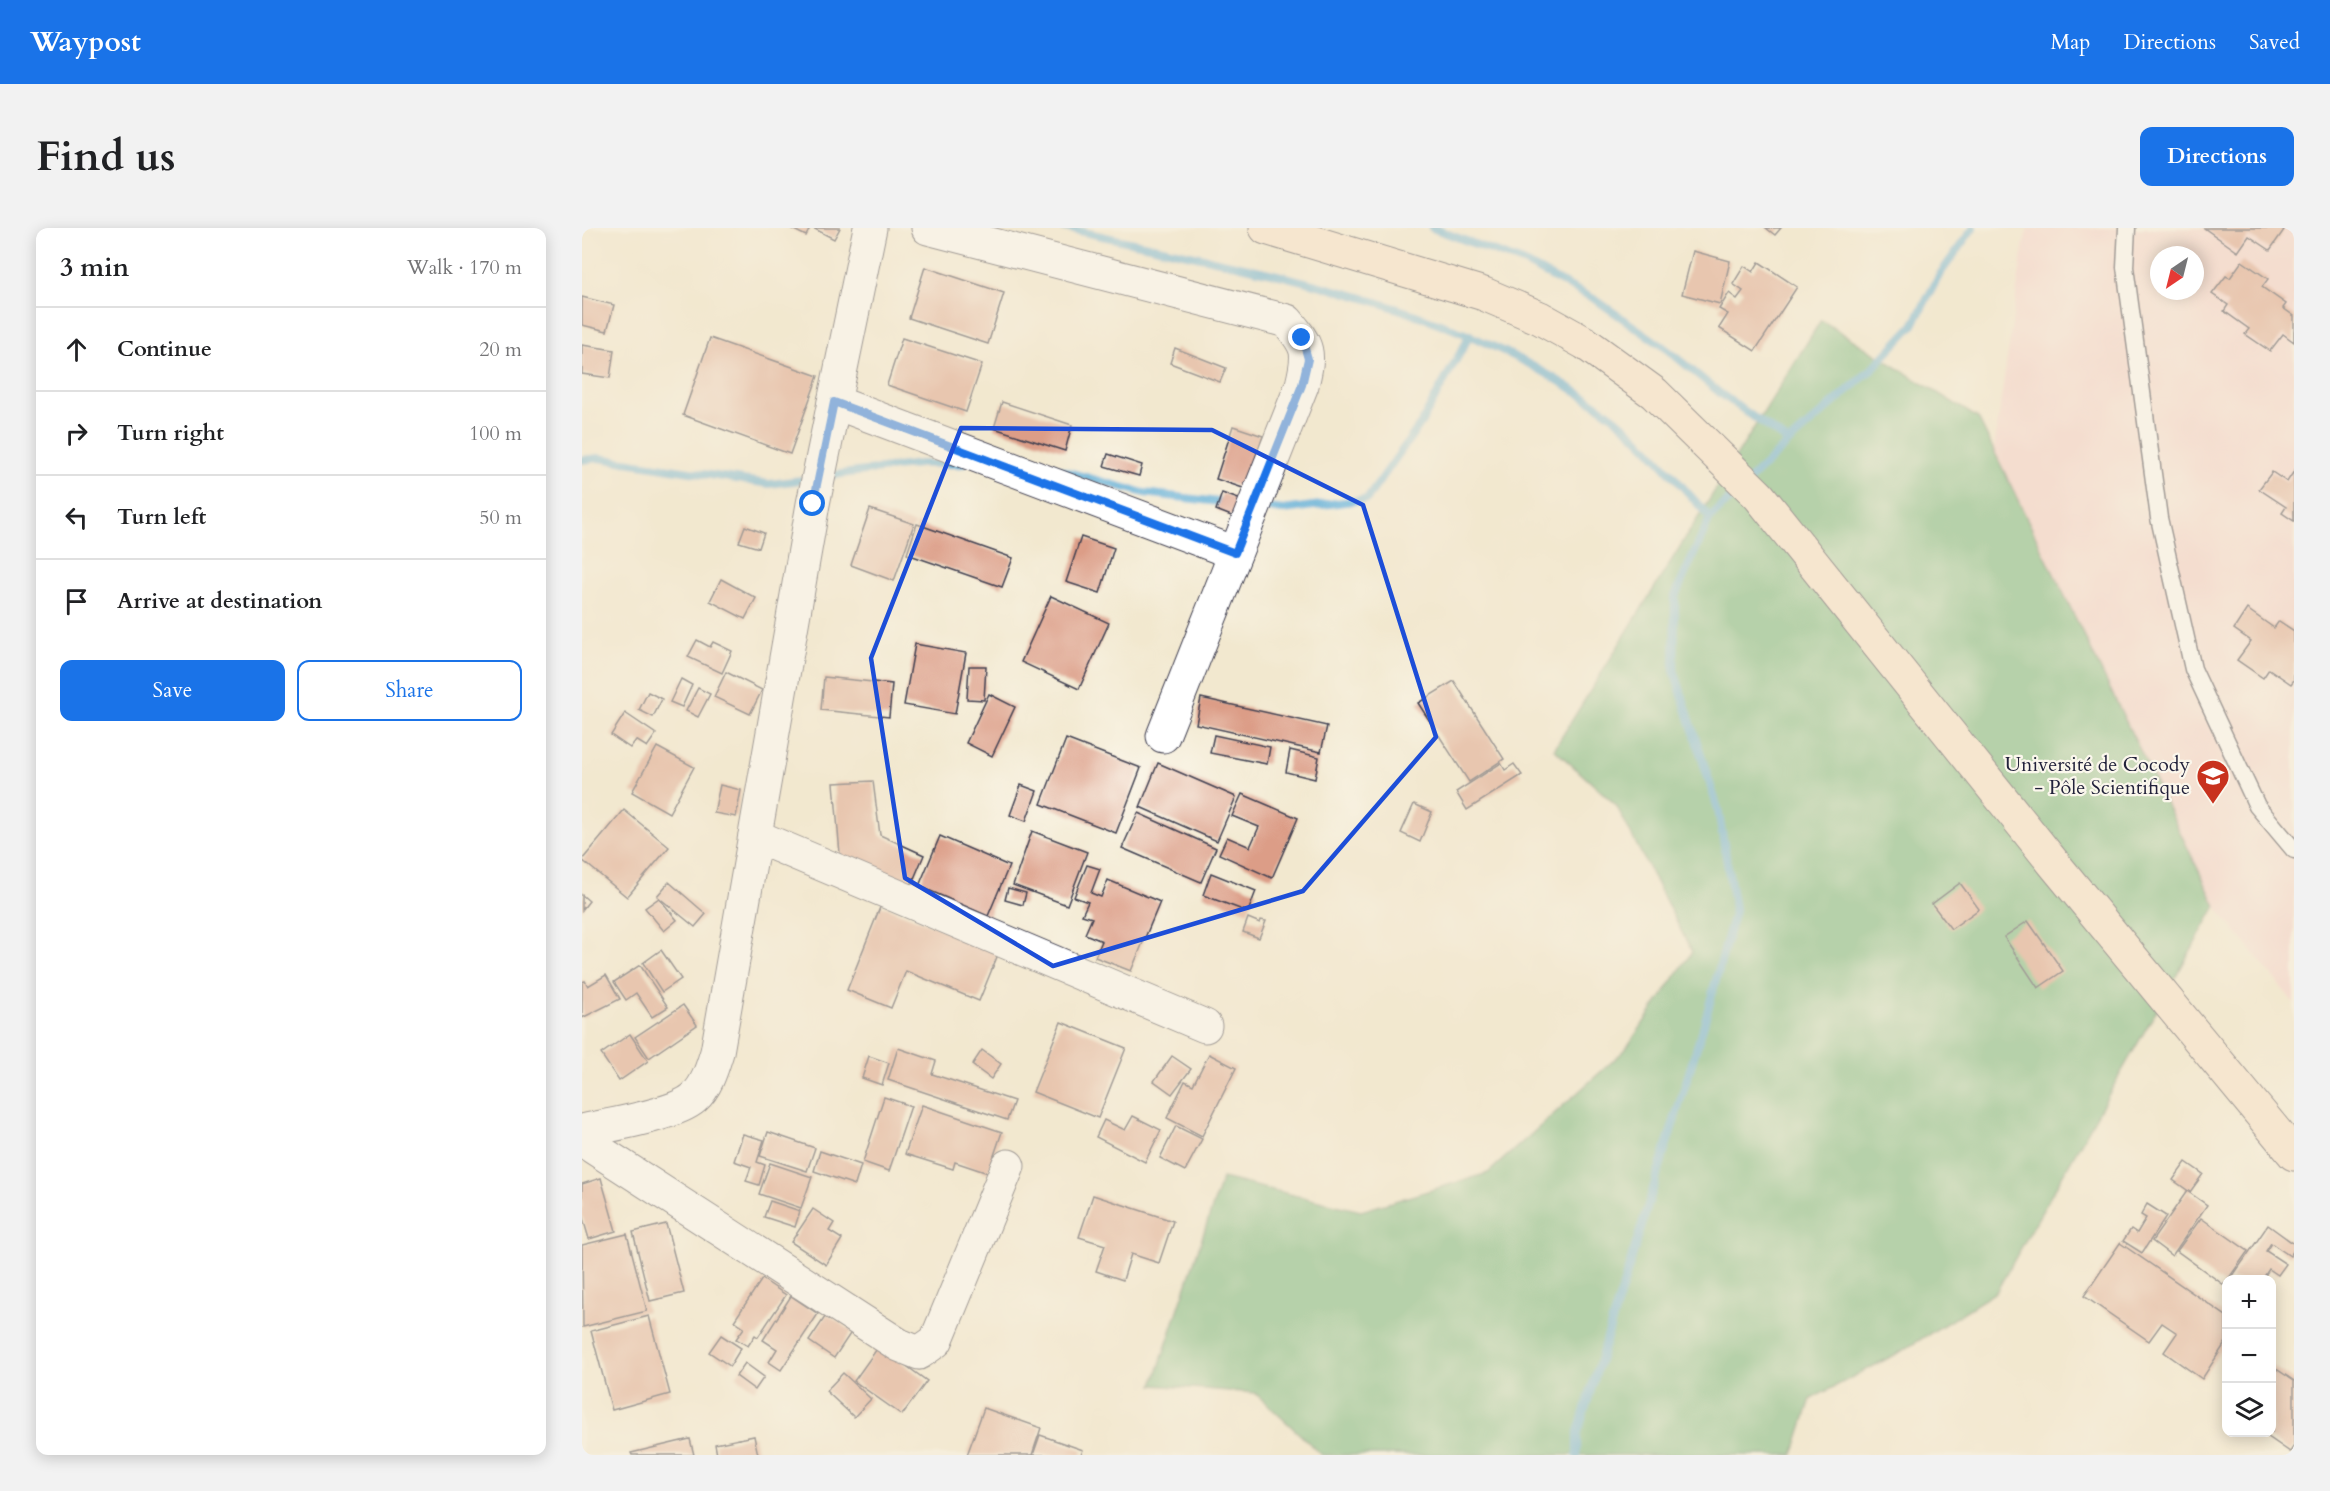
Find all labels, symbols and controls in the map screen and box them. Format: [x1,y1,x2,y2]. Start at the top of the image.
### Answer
text: Waypost [30,23,141,61]
text: Map [2050,28,2090,57]
text: Directions [2123,28,2216,57]
text: Saved [2249,28,2300,57]
button: Directions [2140,127,2294,186]
text: Find us [36,128,176,185]
north arrow [2150,246,2204,300]
text: 3 min [60,250,129,285]
text: Walk · 170 m [407,254,522,281]
route end [1288,324,1314,350]
icon: ahead [60,333,93,366]
text: Continue [117,334,212,364]
text: 20 m [479,336,522,363]
icon: right [60,417,93,450]
text: Turn right [117,418,224,448]
text: 100 m [469,420,522,447]
route start [799,490,825,516]
icon: left [60,501,93,534]
text: Turn left [117,502,206,532]
text: 50 m [479,504,522,531]
icon: arrive [60,585,93,618]
text: Arrive at destination [117,586,322,616]
button: Save [60,660,285,721]
button: Share [297,660,522,721]
place label: Université de Cocody - Pôle Scientifique [2005,751,2190,801]
school or university icon: Université de Cocody - Pôle Scientifique [2195,758,2231,805]
map controls [2222,1275,2276,1437]
button: + [2222,1275,2276,1329]
button: − [2222,1329,2276,1383]
button: layers [2222,1383,2276,1437]

